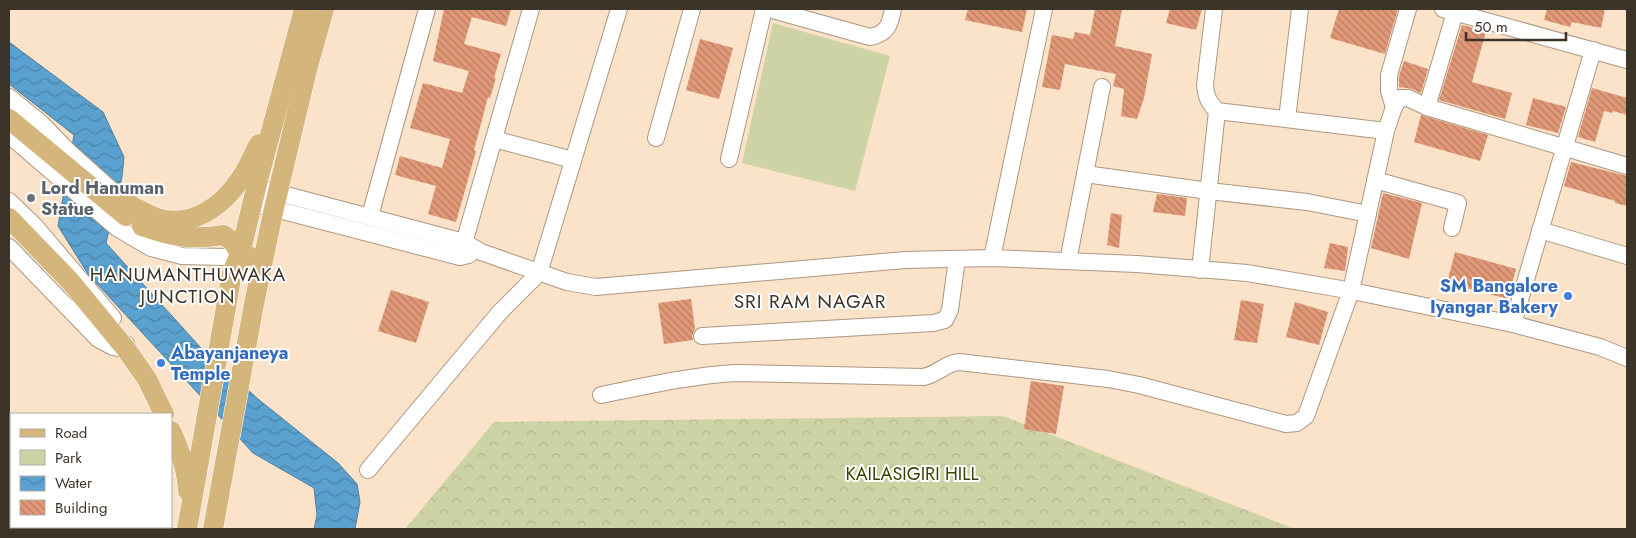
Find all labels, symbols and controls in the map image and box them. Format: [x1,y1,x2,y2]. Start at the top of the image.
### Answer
scale bar [1466,10,1566,42]
text: 50 m [1474,16,1508,38]
place label: Lord Hanuman Statue [41,175,164,222]
marker: Lord Hanuman Statue [25,192,37,204]
district label: HANUMANTHUWAKA JUNCTION [90,261,286,310]
place label: SM Bangalore Iyangar Bakery [1430,273,1559,320]
district label: SRI RAM NAGAR [734,288,886,315]
marker: SM Bangalore Iyangar Bakery [1562,290,1574,302]
place label: Abayanjaneya Temple [170,340,288,387]
marker: Abayanjaneya Temple [155,357,167,369]
legend [10,413,172,528]
text: Road [55,422,87,444]
text: Park [55,447,82,469]
park label: KAILASIGIRI HILL [846,461,978,487]
text: Water [55,472,93,494]
text: Building [55,497,107,519]

